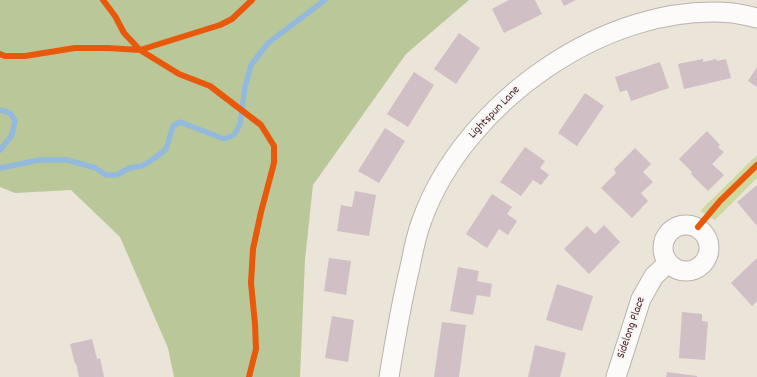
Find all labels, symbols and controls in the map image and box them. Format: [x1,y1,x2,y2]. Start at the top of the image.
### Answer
street label: Lightspun Lane [466,84,524,142]
street label: Sidelong Place [615,295,649,361]

